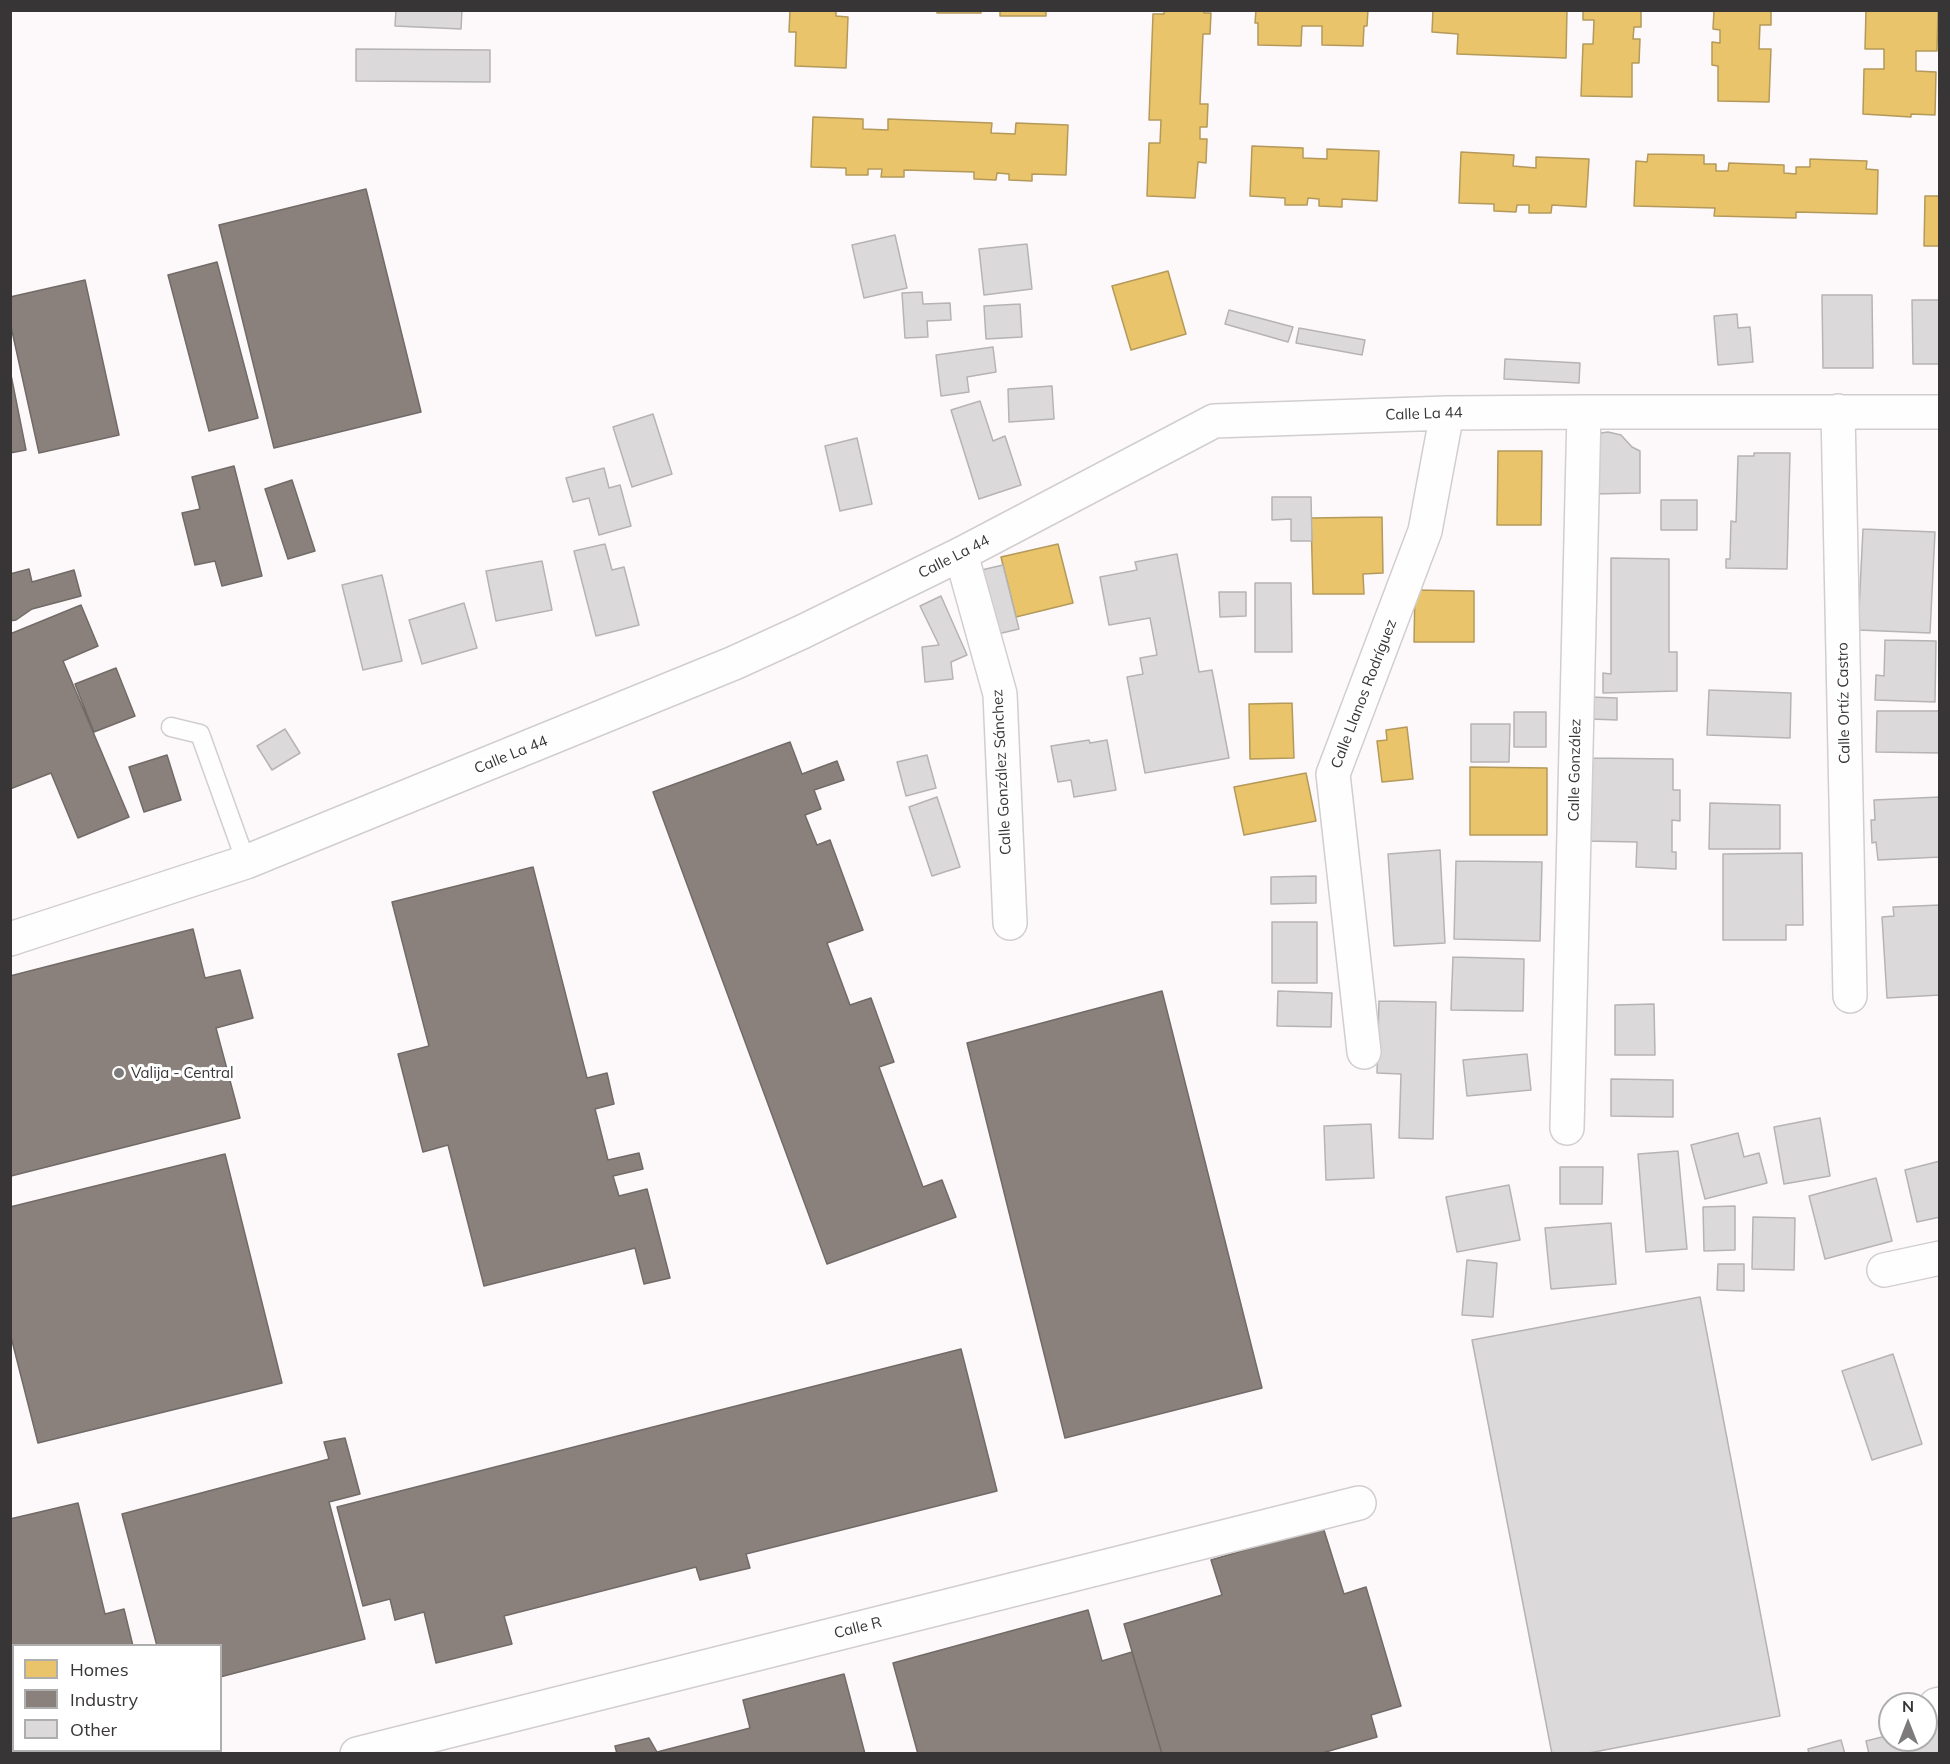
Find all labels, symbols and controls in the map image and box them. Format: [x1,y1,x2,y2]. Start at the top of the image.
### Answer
street label: Calle La 44 [1385,404,1463,424]
street label: Calle La 44 [915,531,993,583]
street label: Calle Llanos Rodríguez [1327,617,1401,771]
street label: Calle Ortíz Castro [1834,642,1854,764]
street label: Calle González Sánchez [989,689,1015,855]
street label: Calle González [1565,718,1585,822]
street label: Calle La 44 [472,732,550,778]
place label: Valija - Central [131,1064,233,1082]
marker: Valija - Central [112,1066,126,1080]
street label: Calle R [832,1613,884,1643]
legend [12,1644,222,1752]
text: Homes [70,1658,129,1681]
text: Industry [70,1688,138,1711]
north arrow [1878,1692,1938,1752]
text: N [1902,1696,1914,1716]
text: Other [70,1718,117,1741]

